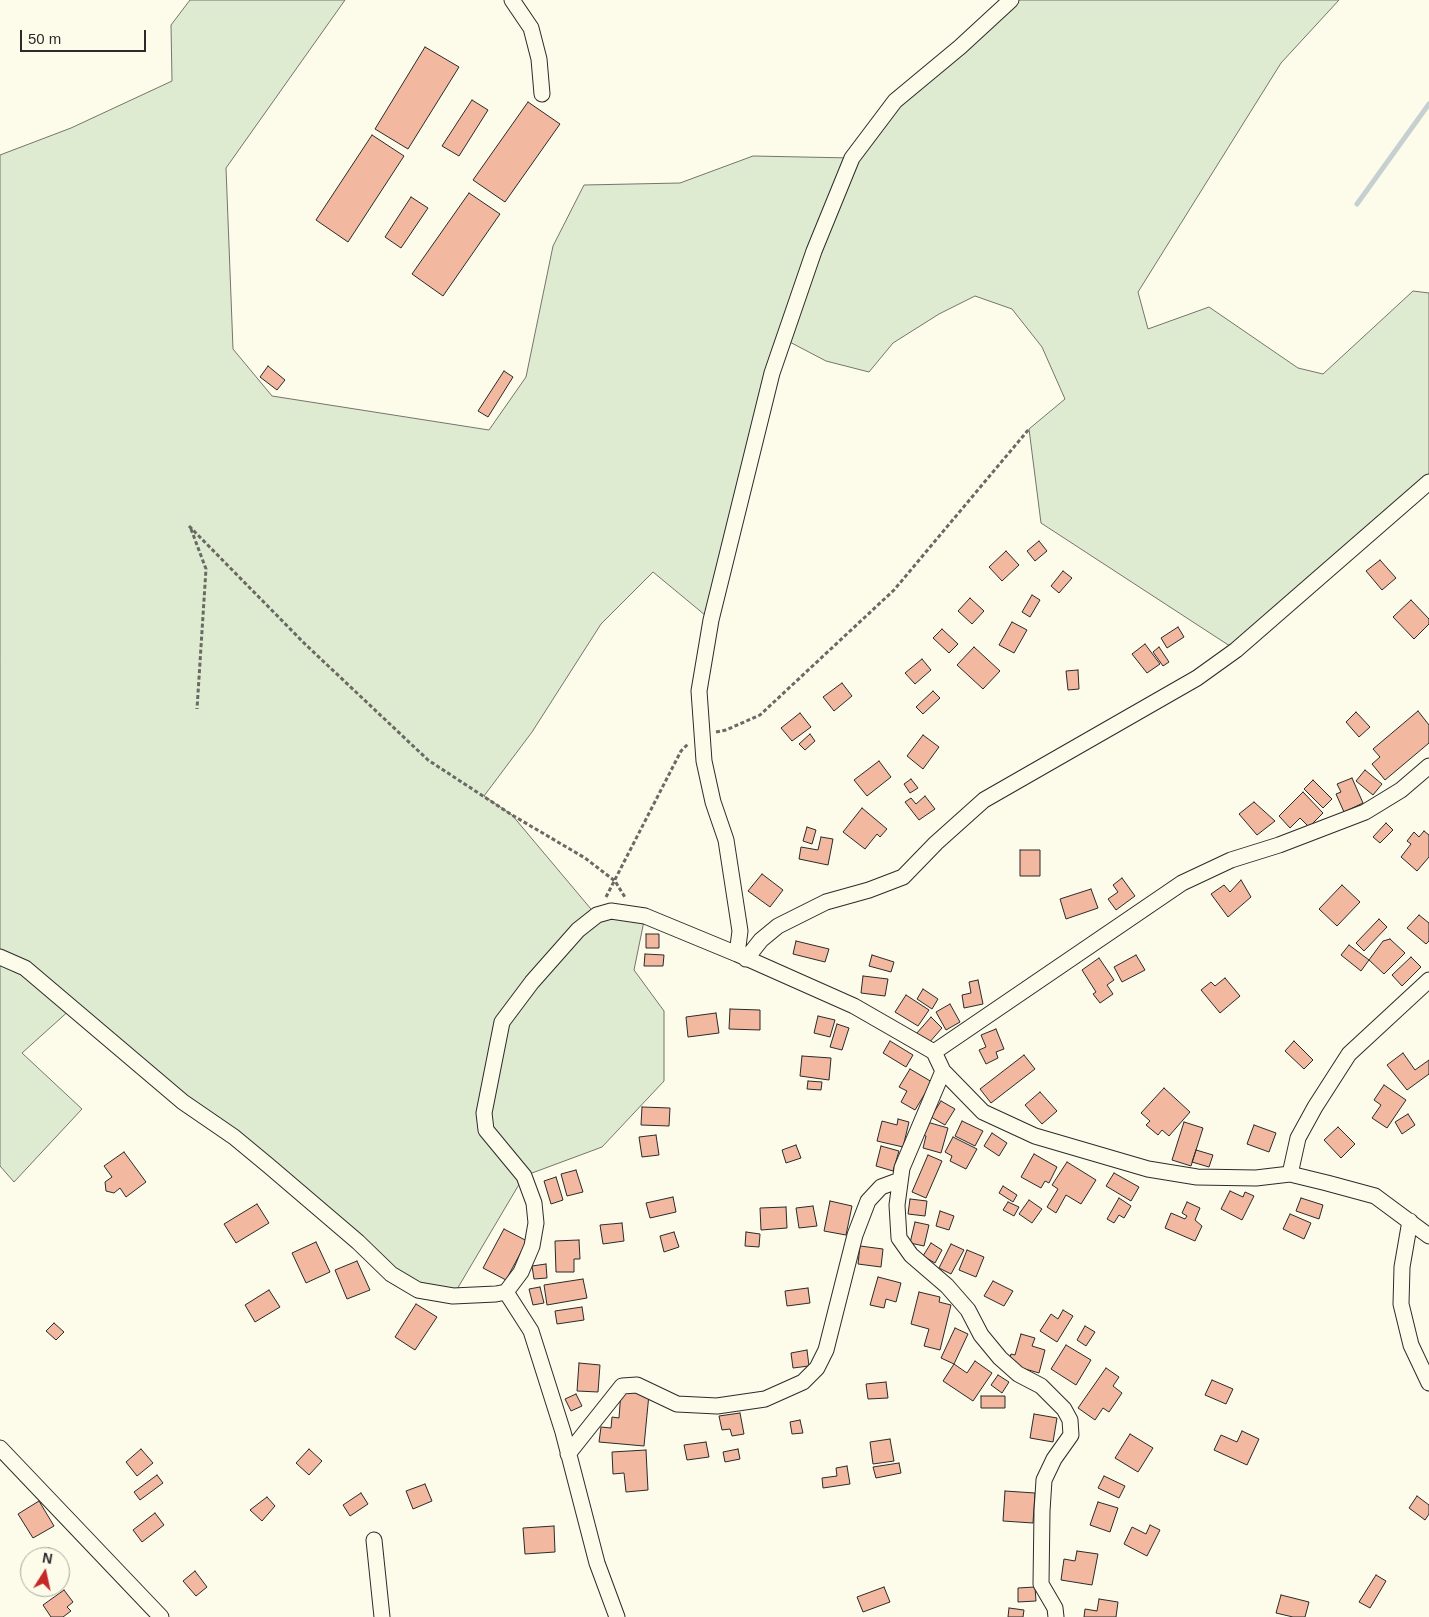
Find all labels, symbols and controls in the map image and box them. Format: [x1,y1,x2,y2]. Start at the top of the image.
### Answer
scale bar [22,20,149,52]
text: 50 m [28,30,61,47]
north arrow [20,1547,70,1597]
text: N [41,1549,54,1567]

